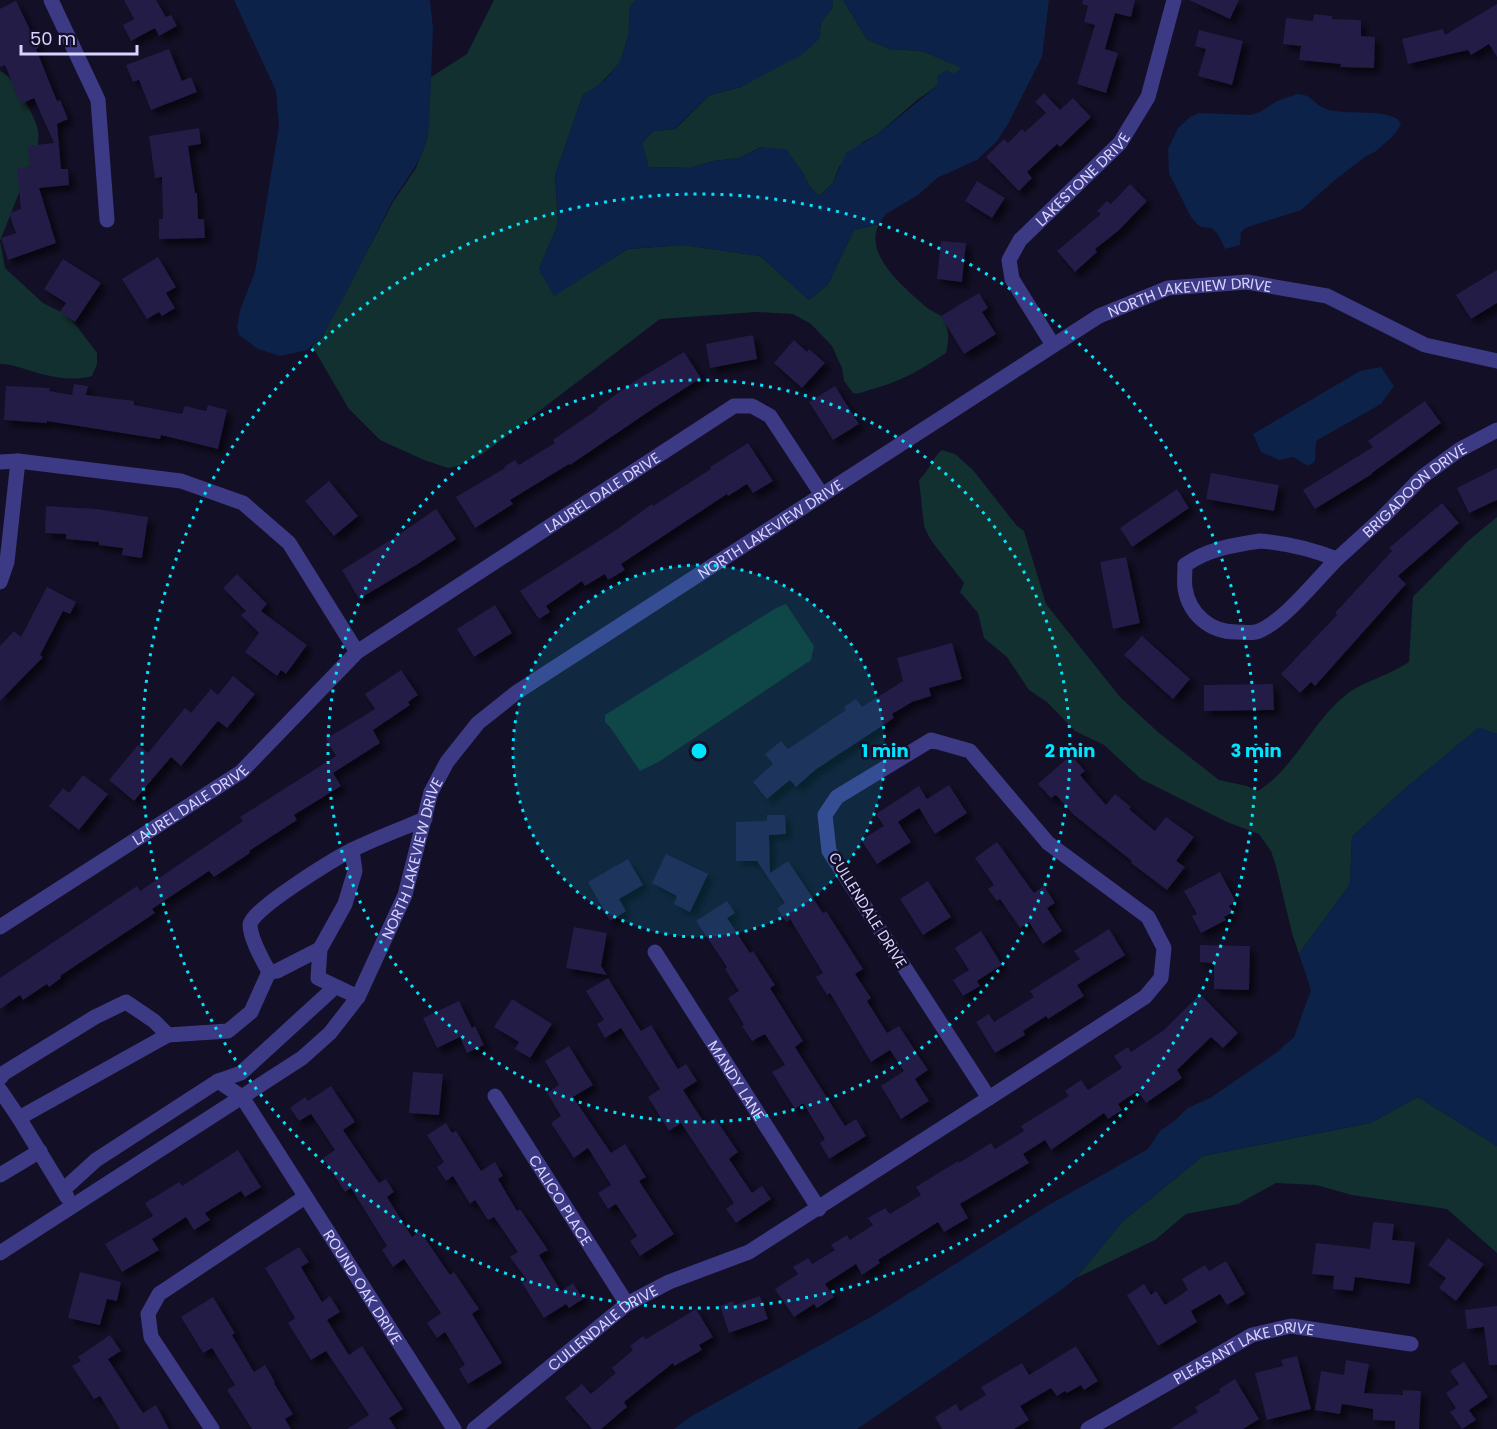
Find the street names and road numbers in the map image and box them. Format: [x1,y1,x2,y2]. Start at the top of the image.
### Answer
street label: LAKESTONE DRIVE [1030,128,1135,231]
street label: NORTH LAKEVIEW DRIVE [1104,271,1273,322]
street label: BRIGADOON DRIVE [1357,437,1470,542]
street label: LAUREL DALE DRIVE [540,447,664,538]
street label: NORTH LAKEVIEW DRIVE [693,474,847,583]
street label: LAUREL DALE DRIVE [128,760,253,850]
street label: NORTH LAKEVIEW DRIVE [376,774,447,942]
street label: CULLENDALE DRIVE [824,848,912,972]
street label: MANDY LANE [703,1036,770,1124]
street label: CALICO PLACE [524,1150,598,1249]
street label: ROUND OAK DRIVE [319,1225,408,1348]
street label: CULLENDALE DRIVE [543,1279,661,1375]
street label: PLEASANT LAKE DRIVE [1169,1315,1316,1389]

